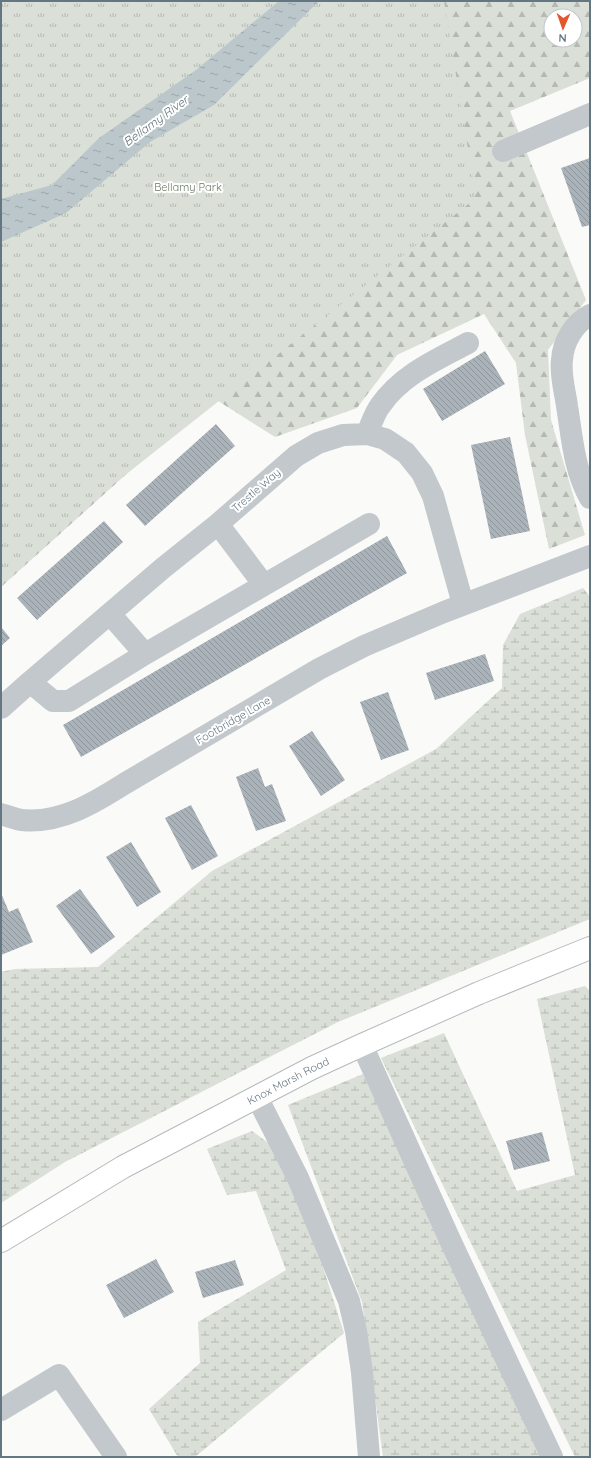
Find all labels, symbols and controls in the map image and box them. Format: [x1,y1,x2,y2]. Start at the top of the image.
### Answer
north arrow [543,8,583,48]
text: N [558,31,567,45]
water label: Bellamy River [120,91,192,149]
park label: Bellamy Park [154,180,222,194]
street label: Trestle Way [229,465,283,515]
street label: Footbridge Lane [193,693,273,747]
street label: Knox Marsh Road [245,1054,331,1108]

